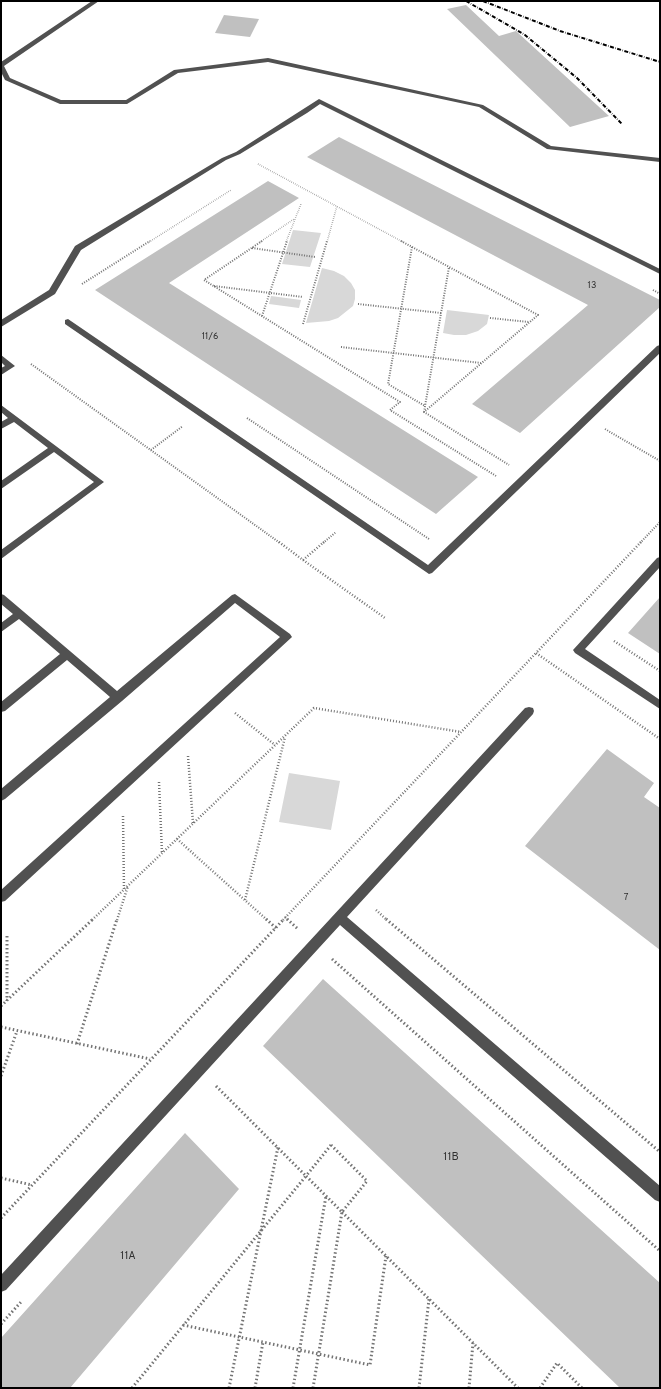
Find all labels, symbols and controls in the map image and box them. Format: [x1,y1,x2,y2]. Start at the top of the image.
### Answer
house number: 13 [588,281,596,291]
house number: 11/6 [202,332,218,342]
house number: 7 [624,893,628,903]
house number: 11В [443,1151,459,1165]
house number: 11А [120,1250,136,1264]

